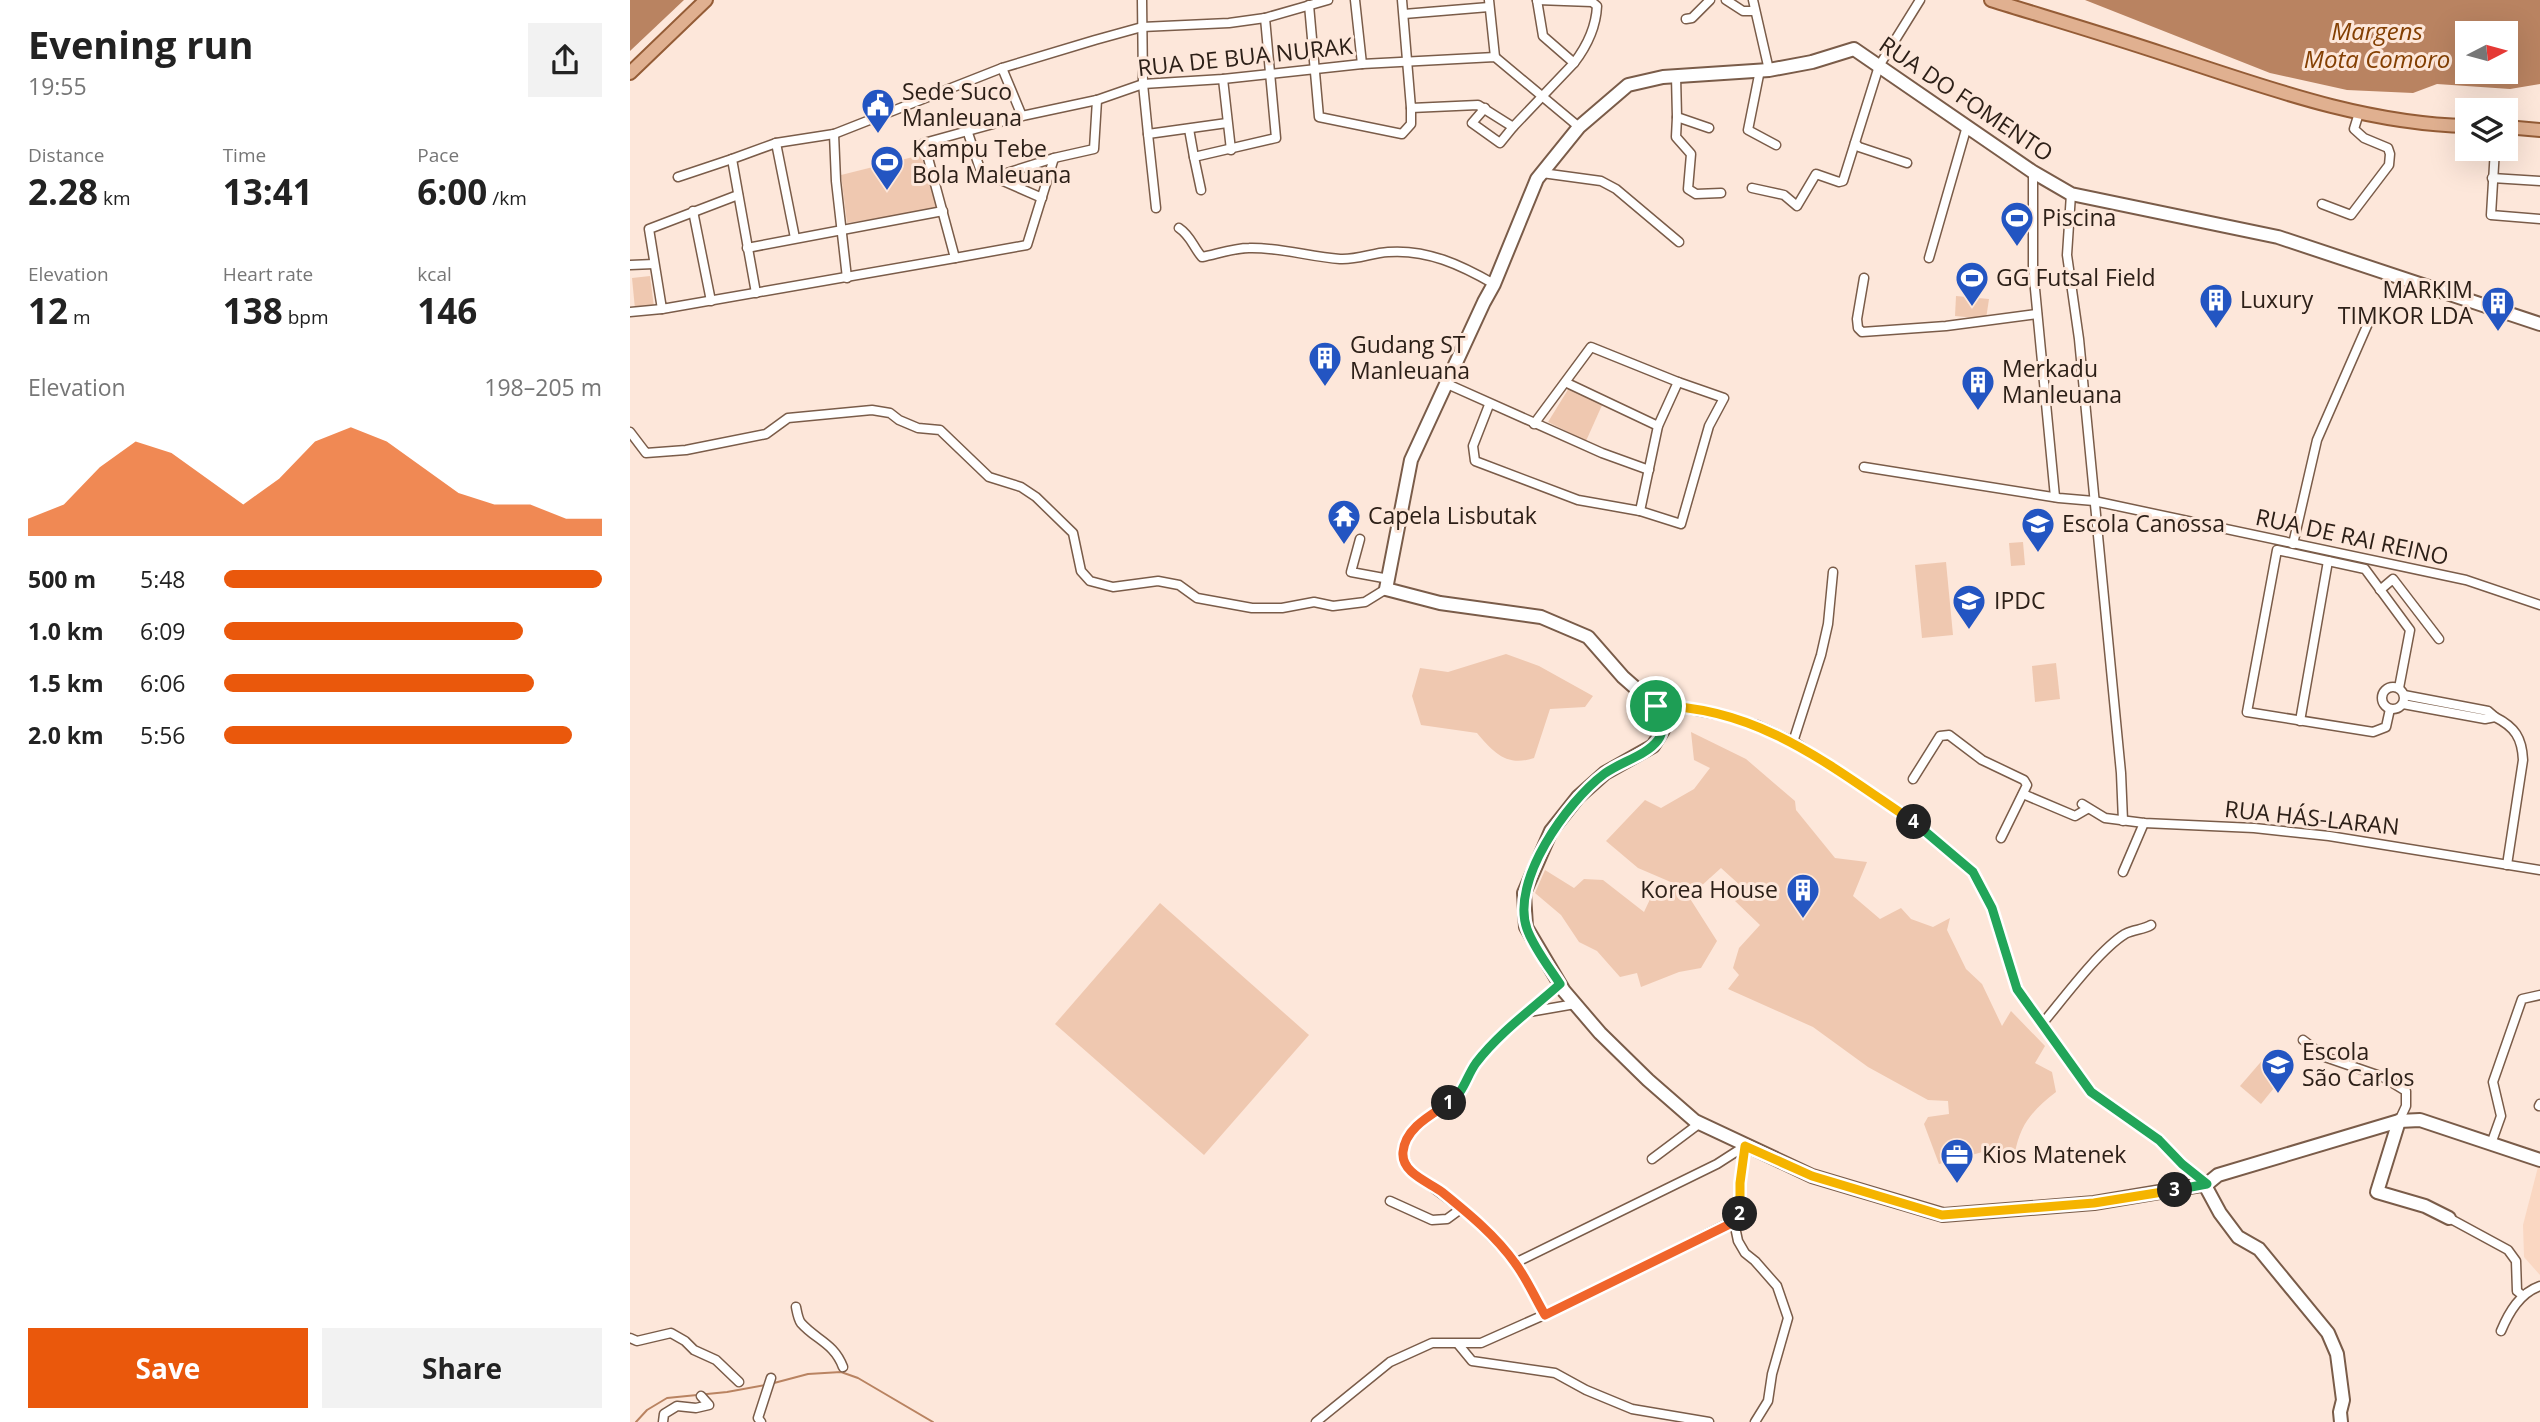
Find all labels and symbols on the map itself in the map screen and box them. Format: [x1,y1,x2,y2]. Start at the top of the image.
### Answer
water label: Margens Mota Comoro [2304,14,2450,75]
north arrow [2455,21,2518,84]
street label: RUA DO FOMENTO [1873,28,2060,168]
street label: RUA DE BUA NURAK [1136,29,1355,83]
place label: Sede Suco Manleuana [902,75,1022,133]
public building icon: Sede Suco Manleuana [859,86,897,135]
place label: Kampu Tebe Bola Maleuana [912,132,1071,190]
sports icon: Kampu Tebe Bola Maleuana [868,143,906,192]
sports icon: Piscina [1998,199,2036,248]
place label: Piscina [2042,201,2116,233]
sports icon: GG Futsal Field [1953,259,1991,308]
place label: GG Futsal Field [1996,261,2156,293]
place label: MARKIM TIMKOR LDA [2338,273,2473,331]
building icon: Luxury [2197,281,2235,330]
place label: Luxury [2240,283,2314,315]
building icon: MARKIM TIMKOR LDA [2479,284,2517,333]
place label: Gudang ST Manleuana [1350,328,1470,386]
building icon: Gudang ST Manleuana [1306,339,1344,388]
place label: Merkadu Manleuana [2002,352,2122,410]
building icon: Merkadu Manleuana [1959,363,1997,412]
temple icon: Capela Lisbutak [1325,497,1363,546]
place label: Capela Lisbutak [1368,499,1537,531]
street label: RUA DE RAI REINO [2253,500,2452,572]
school or university icon: Escola Canossa [2019,505,2057,554]
place label: Escola Canossa [2062,507,2225,539]
school or university icon: IPDC [1950,582,1988,631]
place label: IPDC [1994,584,2045,616]
pin [1626,676,1686,736]
street label: RUA HÁS-LARAN [2223,792,2401,842]
pin: 4 [1896,804,1932,840]
building icon: Korea House [1784,871,1822,920]
place label: Korea House [1640,873,1778,905]
place label: Escola São Carlos [2302,1035,2414,1093]
school or university icon: Escola São Carlos [2259,1046,2297,1095]
pin: 1 [1432,1086,1466,1120]
office icon: Kios Matenek [1938,1136,1976,1185]
place label: Kios Matenek [1982,1138,2126,1170]
pin: 3 [2158,1172,2192,1208]
pin: 2 [1722,1196,1758,1232]

